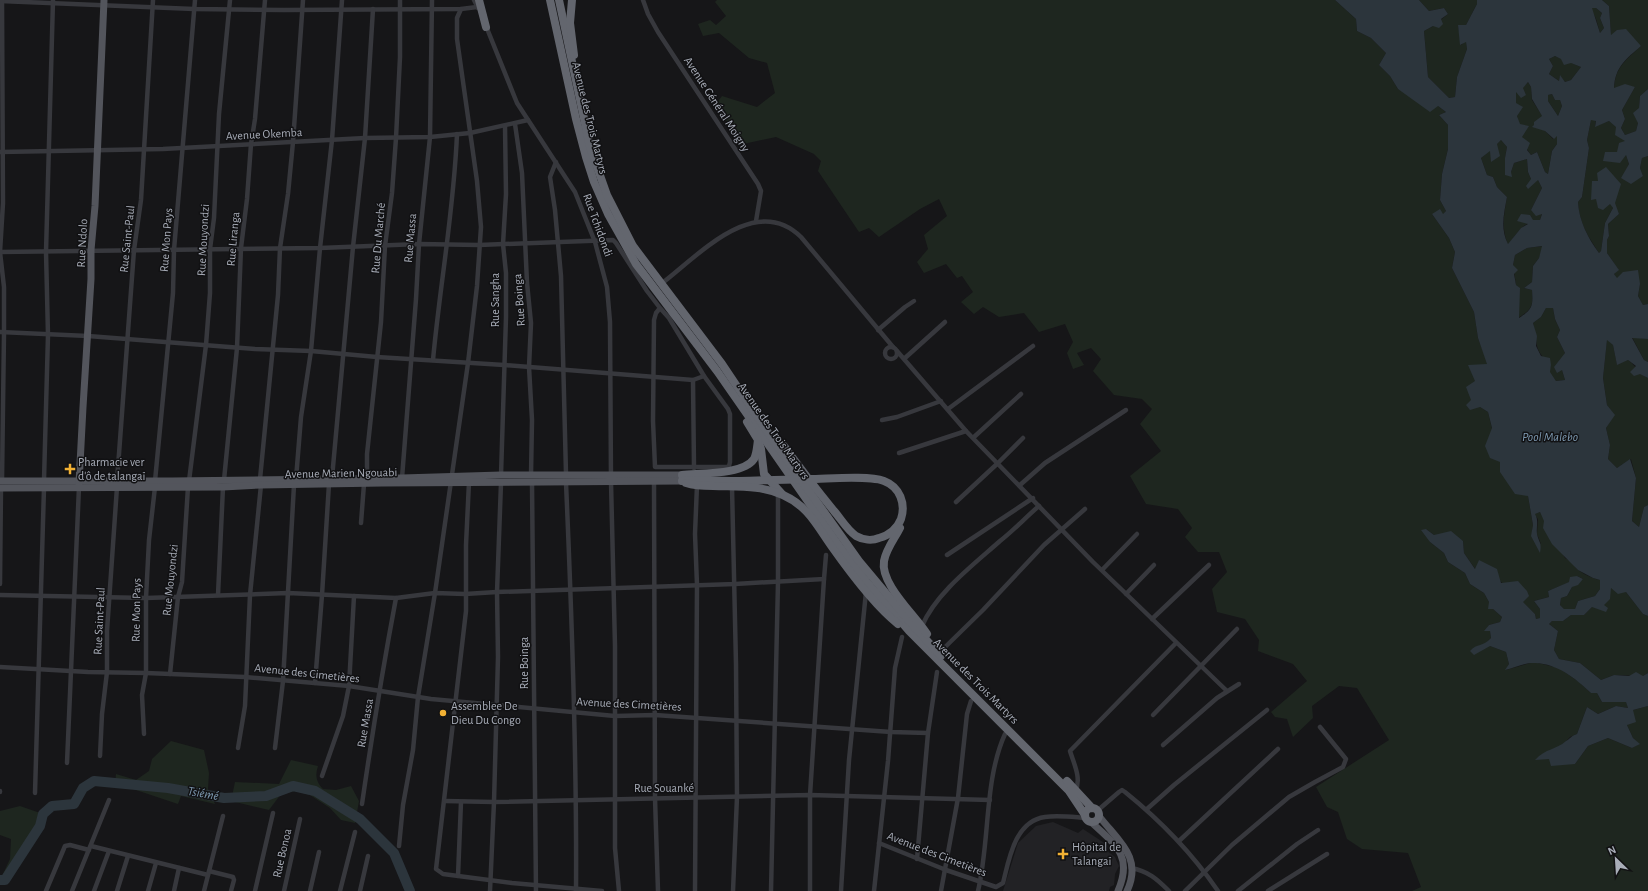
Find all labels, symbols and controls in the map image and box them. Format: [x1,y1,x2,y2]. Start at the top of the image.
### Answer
street label: Avenue Général Moigny [681,54,752,154]
street label: Avenue des Trois Martyrs [569,61,610,176]
street label: Avenue Okemba [225,126,303,142]
street label: Rue Tchidondi [581,192,615,258]
street label: Rue Du Marché [369,202,387,274]
street label: Rue Mouyondzi [195,204,212,276]
street label: Rue Saint-Paul [117,205,137,273]
street label: Rue Mon Pays [158,208,175,272]
street label: Rue Liranga [225,211,241,267]
street label: Rue Massa [402,212,418,263]
street label: Rue Ndolo [75,218,89,268]
street label: Rue Sangha [489,272,501,327]
street label: Rue Boinga [511,273,527,327]
street label: Avenue des Trois Martyrs [735,380,812,482]
water label: Pool Malebo [1522,431,1578,444]
place label: Pharmacie ver d'ô de talangaï [78,456,146,482]
marker: Pharmacie ver d'ô de talangaï [65,464,75,474]
street label: Avenue Marien Ngouabi [285,466,397,480]
street label: Rue Mouyondzi [160,544,181,617]
street label: Rue Mon Pays [129,578,144,642]
street label: Rue Saint-Paul [91,587,107,655]
street label: Rue Boinga [518,636,530,689]
street label: Avenue des Trois Martyrs [930,636,1021,727]
street label: Avenue des Cimetières [254,662,360,684]
street label: Avenue des Cimetières [576,695,682,713]
street label: Rue Massa [355,697,375,748]
place label: Assemblee De Dieu Du Congo [451,700,521,726]
marker: Assemblee De Dieu Du Congo [438,708,448,718]
street label: Rue Souanké [634,782,694,794]
water label: Tsiémé [186,785,220,803]
street label: Rue Bonoa [271,827,294,879]
street label: Avenue des Cimetières [886,829,988,879]
north arrow [1596,839,1636,879]
place label: Hôpital de Talangaï [1072,841,1121,867]
text: N [1606,844,1618,857]
marker: Hôpital de Talangaï [1057,848,1069,860]

